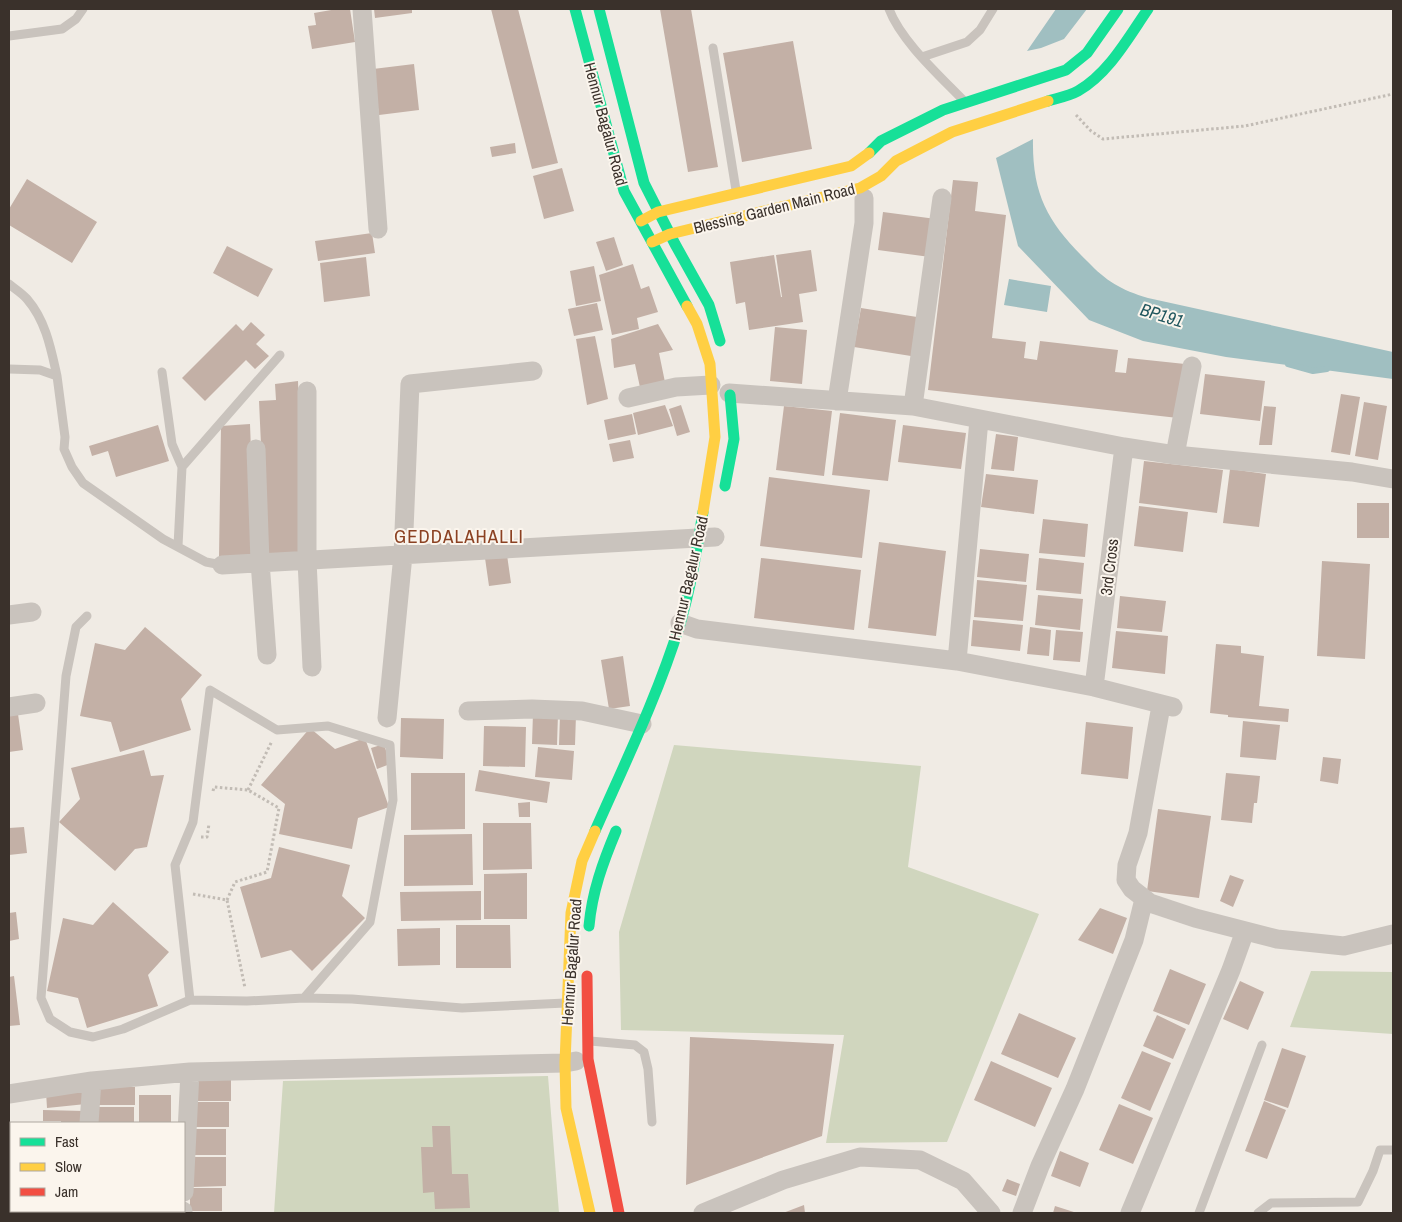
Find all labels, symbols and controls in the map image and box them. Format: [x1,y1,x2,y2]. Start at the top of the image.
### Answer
street label: Hennur Bagalur Road [579,60,633,188]
street label: Blessing Garden Main Road [691,177,857,239]
water label: BP191 [1137,297,1187,333]
street label: Hennur Bagalur Road [663,514,713,642]
district label: GEDDALAHALLI [394,523,524,549]
street label: 3rd Cross [1095,537,1123,597]
street label: Hennur Bagalur Road [556,898,586,1026]
legend [10,1122,185,1212]
text: Fast [55,1131,79,1152]
text: Slow [55,1156,82,1177]
text: Jam [55,1181,78,1202]

